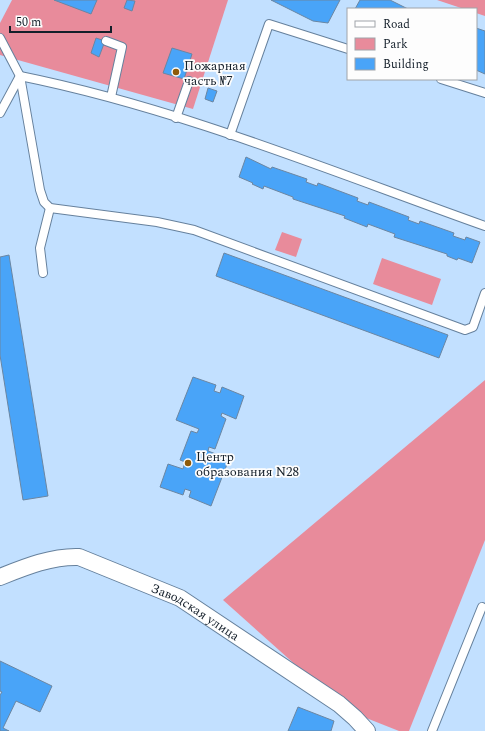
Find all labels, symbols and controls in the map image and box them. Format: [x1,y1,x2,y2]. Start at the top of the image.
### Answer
scale bar [10,8,111,34]
legend [347,8,477,80]
text: 50 m [16,13,41,32]
text: Road [383,15,410,34]
text: Park [383,35,408,54]
text: Building [383,55,429,74]
place label: Пожарная часть №7 [184,56,246,91]
marker: Пожарная часть №7 [171,67,181,77]
place label: Центр образования N28 [196,447,299,482]
marker: Центр образования N28 [183,458,193,468]
street label: Заводская улица [148,578,244,646]

